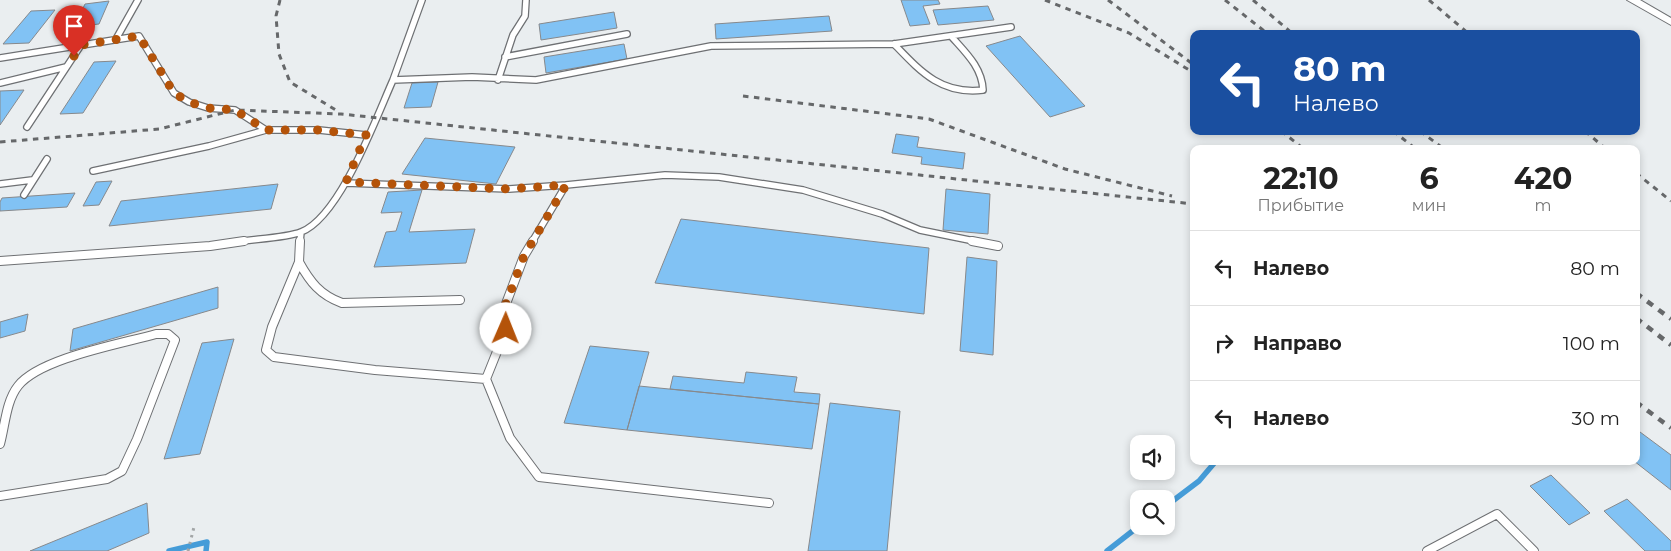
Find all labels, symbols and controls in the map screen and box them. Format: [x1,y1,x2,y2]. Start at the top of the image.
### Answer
pin [53,5,95,56]
icon: arrive [60,12,88,40]
text: 80 m [1293,47,1387,90]
icon: left [1210,50,1275,115]
text: Налево [1293,90,1379,117]
text: 22:10 [1263,160,1339,197]
text: 6 [1419,160,1439,197]
text: 420 [1514,160,1572,197]
text: Прибытие [1258,196,1344,215]
text: мин [1412,196,1446,215]
text: m [1535,196,1552,215]
icon: left [1210,254,1238,282]
text: Налево [1253,257,1329,280]
text: 80 m [1570,257,1620,280]
position arrow [479,302,531,354]
icon: right [1210,329,1238,357]
text: Направо [1253,332,1342,355]
text: 100 m [1563,332,1620,355]
icon: left [1210,404,1238,432]
text: Налево [1253,407,1329,430]
text: 30 m [1572,407,1620,430]
map controls [1130,435,1175,535]
button: sound [1130,435,1175,480]
button: search [1130,490,1175,535]

